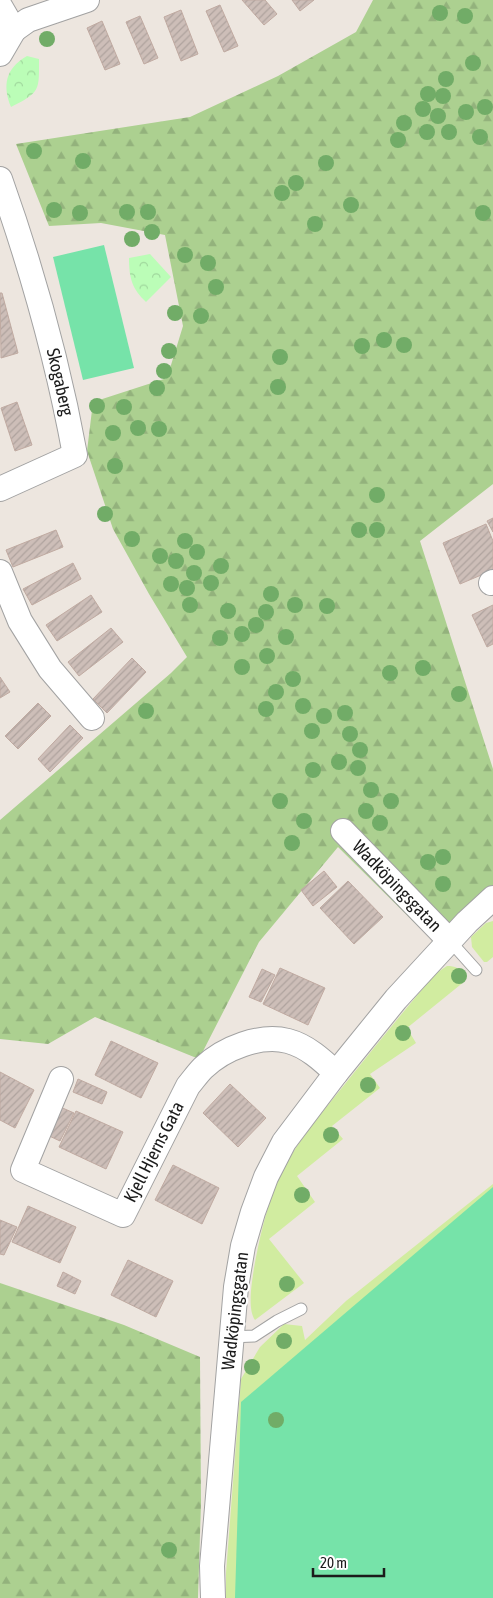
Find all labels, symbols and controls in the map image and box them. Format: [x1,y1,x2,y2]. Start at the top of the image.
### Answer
street label: Skogaberg [43,346,78,418]
street label: Wadköpingsgatan [348,836,446,936]
street label: Kjell Hjerns Gata [119,1098,188,1206]
street label: Wadköpingsgatan [217,1251,252,1371]
scale bar [313,1546,384,1578]
text: 20 m [320,1554,347,1571]

